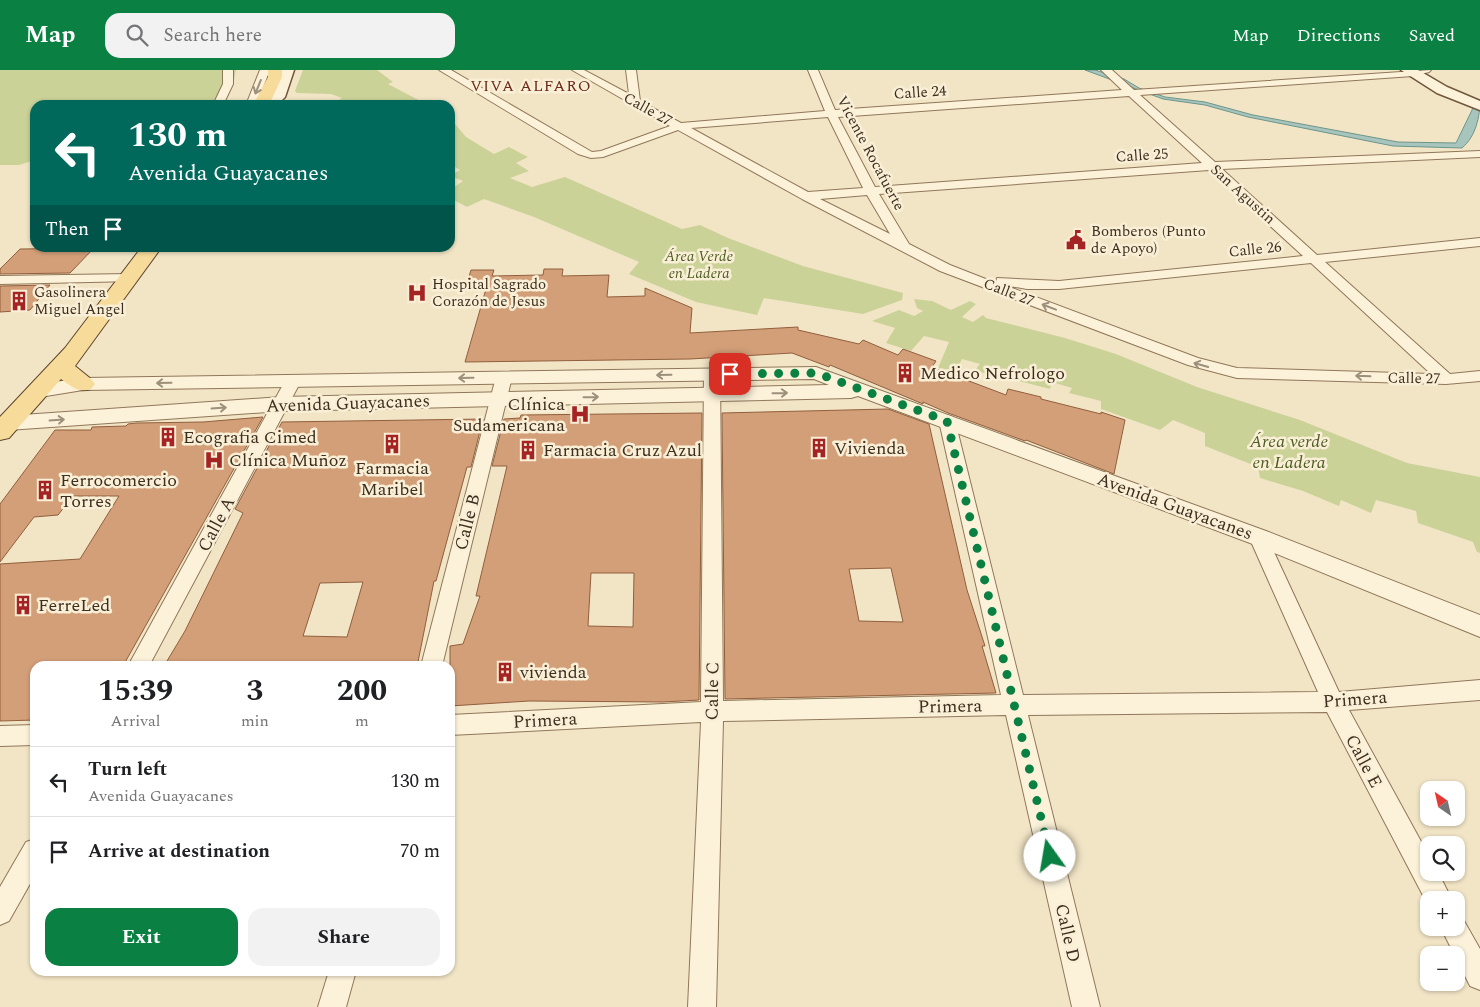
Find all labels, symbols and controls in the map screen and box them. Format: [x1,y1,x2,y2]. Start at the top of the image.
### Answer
search box [105,13,455,58]
text: Map [25,17,75,53]
icon: search [123,21,151,49]
text: Search here [163,21,262,50]
text: Map [1233,22,1269,49]
text: Directions [1297,22,1381,49]
text: Saved [1409,22,1455,49]
district label: VIVA ALFARO [470,74,592,98]
one-way arrow [253,79,263,94]
street label: Calle 24 [893,79,948,106]
street label: Calle 27 [619,87,677,132]
street label: Vicente Rocafuerte [831,92,911,215]
text: 130 m [128,109,227,162]
icon: left [45,120,110,185]
street label: Calle 25 [1115,142,1169,169]
text: Avenida Guayacanes [128,157,328,190]
street label: San Agustin [1205,159,1281,230]
text: Then [45,215,89,244]
icon: arrive [99,215,127,243]
place label: Bomberos (Punto de Apoyo) [1091,220,1206,260]
public building icon: Bomberos (Punto de Apoyo) [1065,229,1087,251]
street label: Calle 26 [1228,235,1283,264]
park label: Área Verde en Ladera [664,245,734,285]
street label: Calle 27 [980,272,1038,313]
place label: Hospital Sagrado Corazón de Jesus [432,273,546,313]
place label: Gasolinera Miguel Angel [34,281,125,321]
hospital icon: Hospital Sagrado Corazón de Jesus [406,282,428,304]
building icon: Gasolinera Miguel Angel [8,290,30,312]
one-way arrow [1042,302,1057,312]
pin [709,353,751,395]
one-way arrow [1193,359,1209,369]
icon: arrive [716,360,744,388]
place label: Medico Nefrologo [920,360,1065,387]
building icon: Medico Nefrologo [894,362,916,384]
street label: Calle 27 [1387,367,1441,390]
one-way arrow [656,370,672,380]
one-way arrow [1355,372,1371,381]
one-way arrow [458,373,474,383]
one-way arrow [156,378,172,387]
street label: Avenida Guayacanes [266,387,430,420]
one-way arrow [772,388,788,398]
place label: Clínica Sudamericana [453,391,565,439]
one-way arrow [583,392,599,402]
one-way arrow [211,403,227,413]
hospital icon: Clínica Sudamericana [569,403,591,425]
one-way arrow [49,415,65,424]
place label: Ecografia Cimed [183,424,317,451]
building icon: Ecografia Cimed [157,426,179,448]
park label: Área verde en Ladera [1249,428,1328,476]
building icon: Farmacia Maribel [381,433,403,455]
place label: Vivienda [834,435,905,462]
place label: Farmacia Cruz Azul [543,437,702,464]
building icon: Vivienda [808,437,830,459]
building icon: Farmacia Cruz Azul [517,439,539,461]
place label: Clínica Muñoz [229,447,347,474]
hospital icon: Clínica Muñoz [203,449,225,471]
place label: Farmacia Maribel [355,455,429,503]
street label: Avenida Guayacanes [1093,466,1256,547]
place label: Ferrocomercio Torres [60,467,177,515]
building icon: Ferrocomercio Torres [34,479,56,501]
street label: Calle B [447,491,488,553]
street label: Calle A [191,492,242,557]
place label: FerreLed [38,592,110,619]
building icon: FerreLed [12,594,34,616]
place label: vivienda [519,659,587,686]
building icon: vivienda [494,661,516,683]
street label: Calle C [698,661,727,721]
text: 15:39 [98,668,173,714]
text: 3 [246,668,263,714]
text: 200 [337,668,387,714]
street label: Primera [1322,684,1388,715]
street label: Primera [918,692,983,721]
street label: Primera [512,705,578,736]
text: Arrival [111,709,160,733]
text: min [241,709,269,733]
text: m [355,709,369,733]
street label: Calle E [1338,730,1389,793]
text: Turn left [88,755,167,784]
text: 130 m [390,767,440,796]
icon: left [45,768,73,796]
north arrow [1420,781,1465,826]
map controls [1420,781,1465,991]
text: Avenida Guayacanes [88,784,234,808]
position arrow [1023,829,1075,881]
button: search [1420,836,1465,881]
text: Arrive at destination [88,837,270,866]
text: 70 m [400,837,440,866]
icon: arrive [45,838,73,866]
button: + [1420,891,1465,936]
street label: Calle D [1048,901,1087,965]
button: Exit [45,908,238,966]
button: Share [248,908,440,966]
button: − [1420,946,1465,991]

